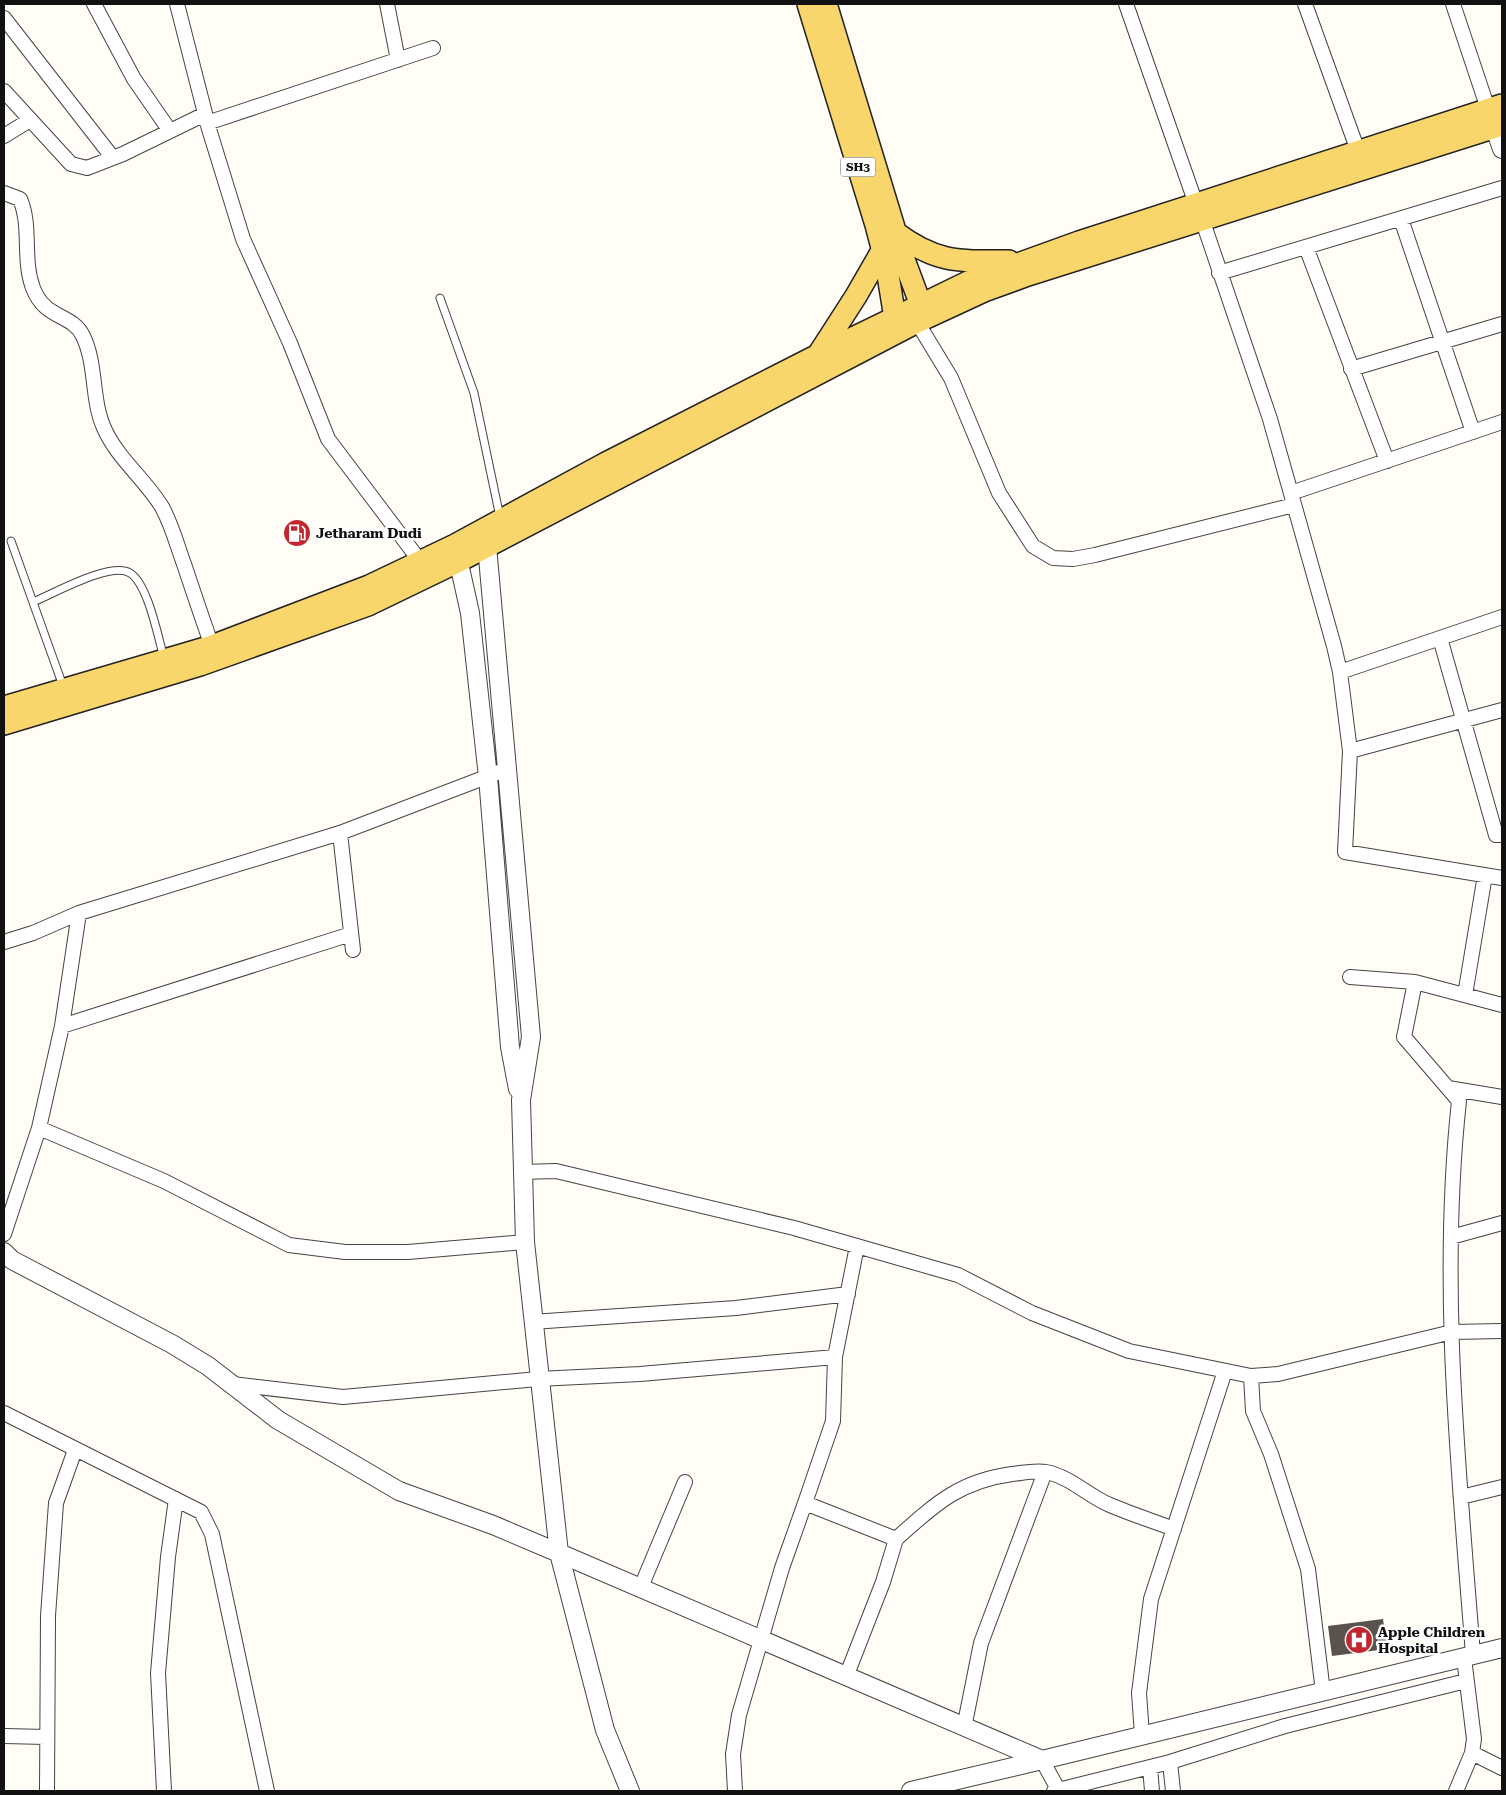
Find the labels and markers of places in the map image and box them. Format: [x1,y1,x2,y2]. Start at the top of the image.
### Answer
fuel station icon: Jetharam Dudi [282,518,312,548]
place label: Jetharam Dudi [316,525,422,541]
place label: Apple Children Hospital [1378,1624,1486,1656]
hospital icon: Apple Children Hospital [1344,1625,1374,1655]

